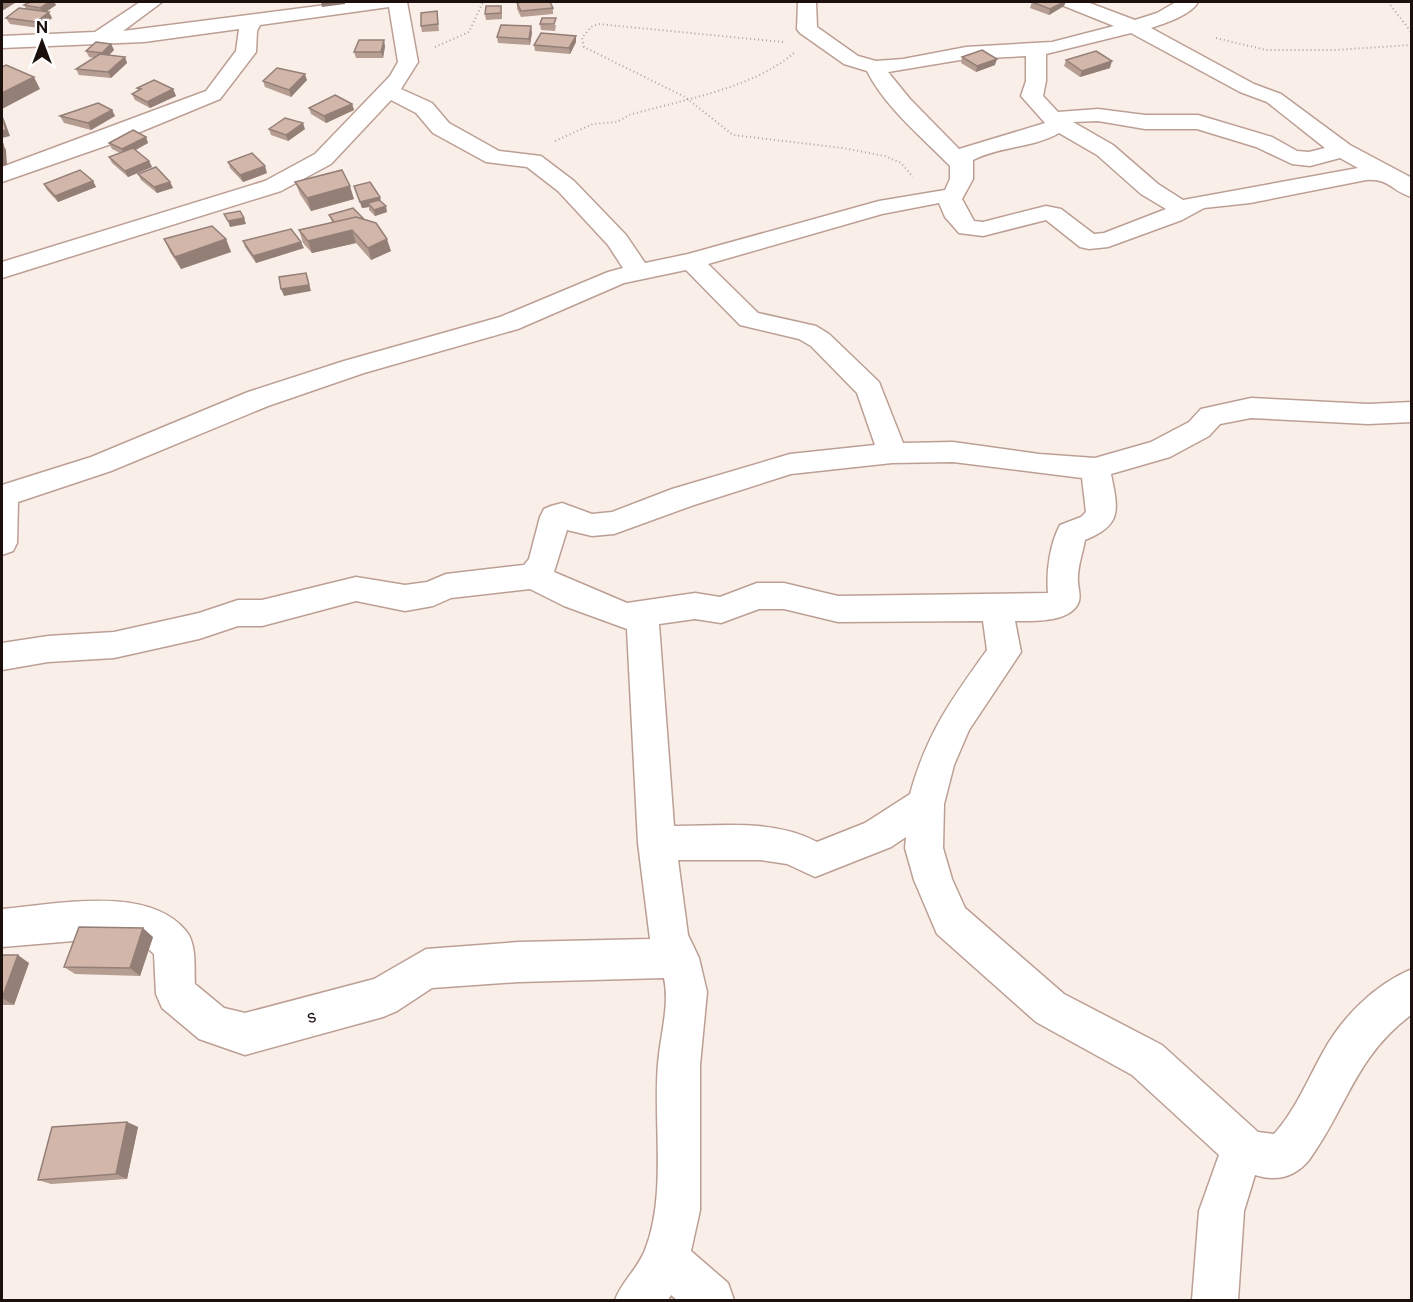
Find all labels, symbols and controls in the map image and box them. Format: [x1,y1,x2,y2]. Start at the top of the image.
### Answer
north arrow [12,12,72,72]
text: N [36,18,48,37]
street label: s [304,1005,318,1027]

